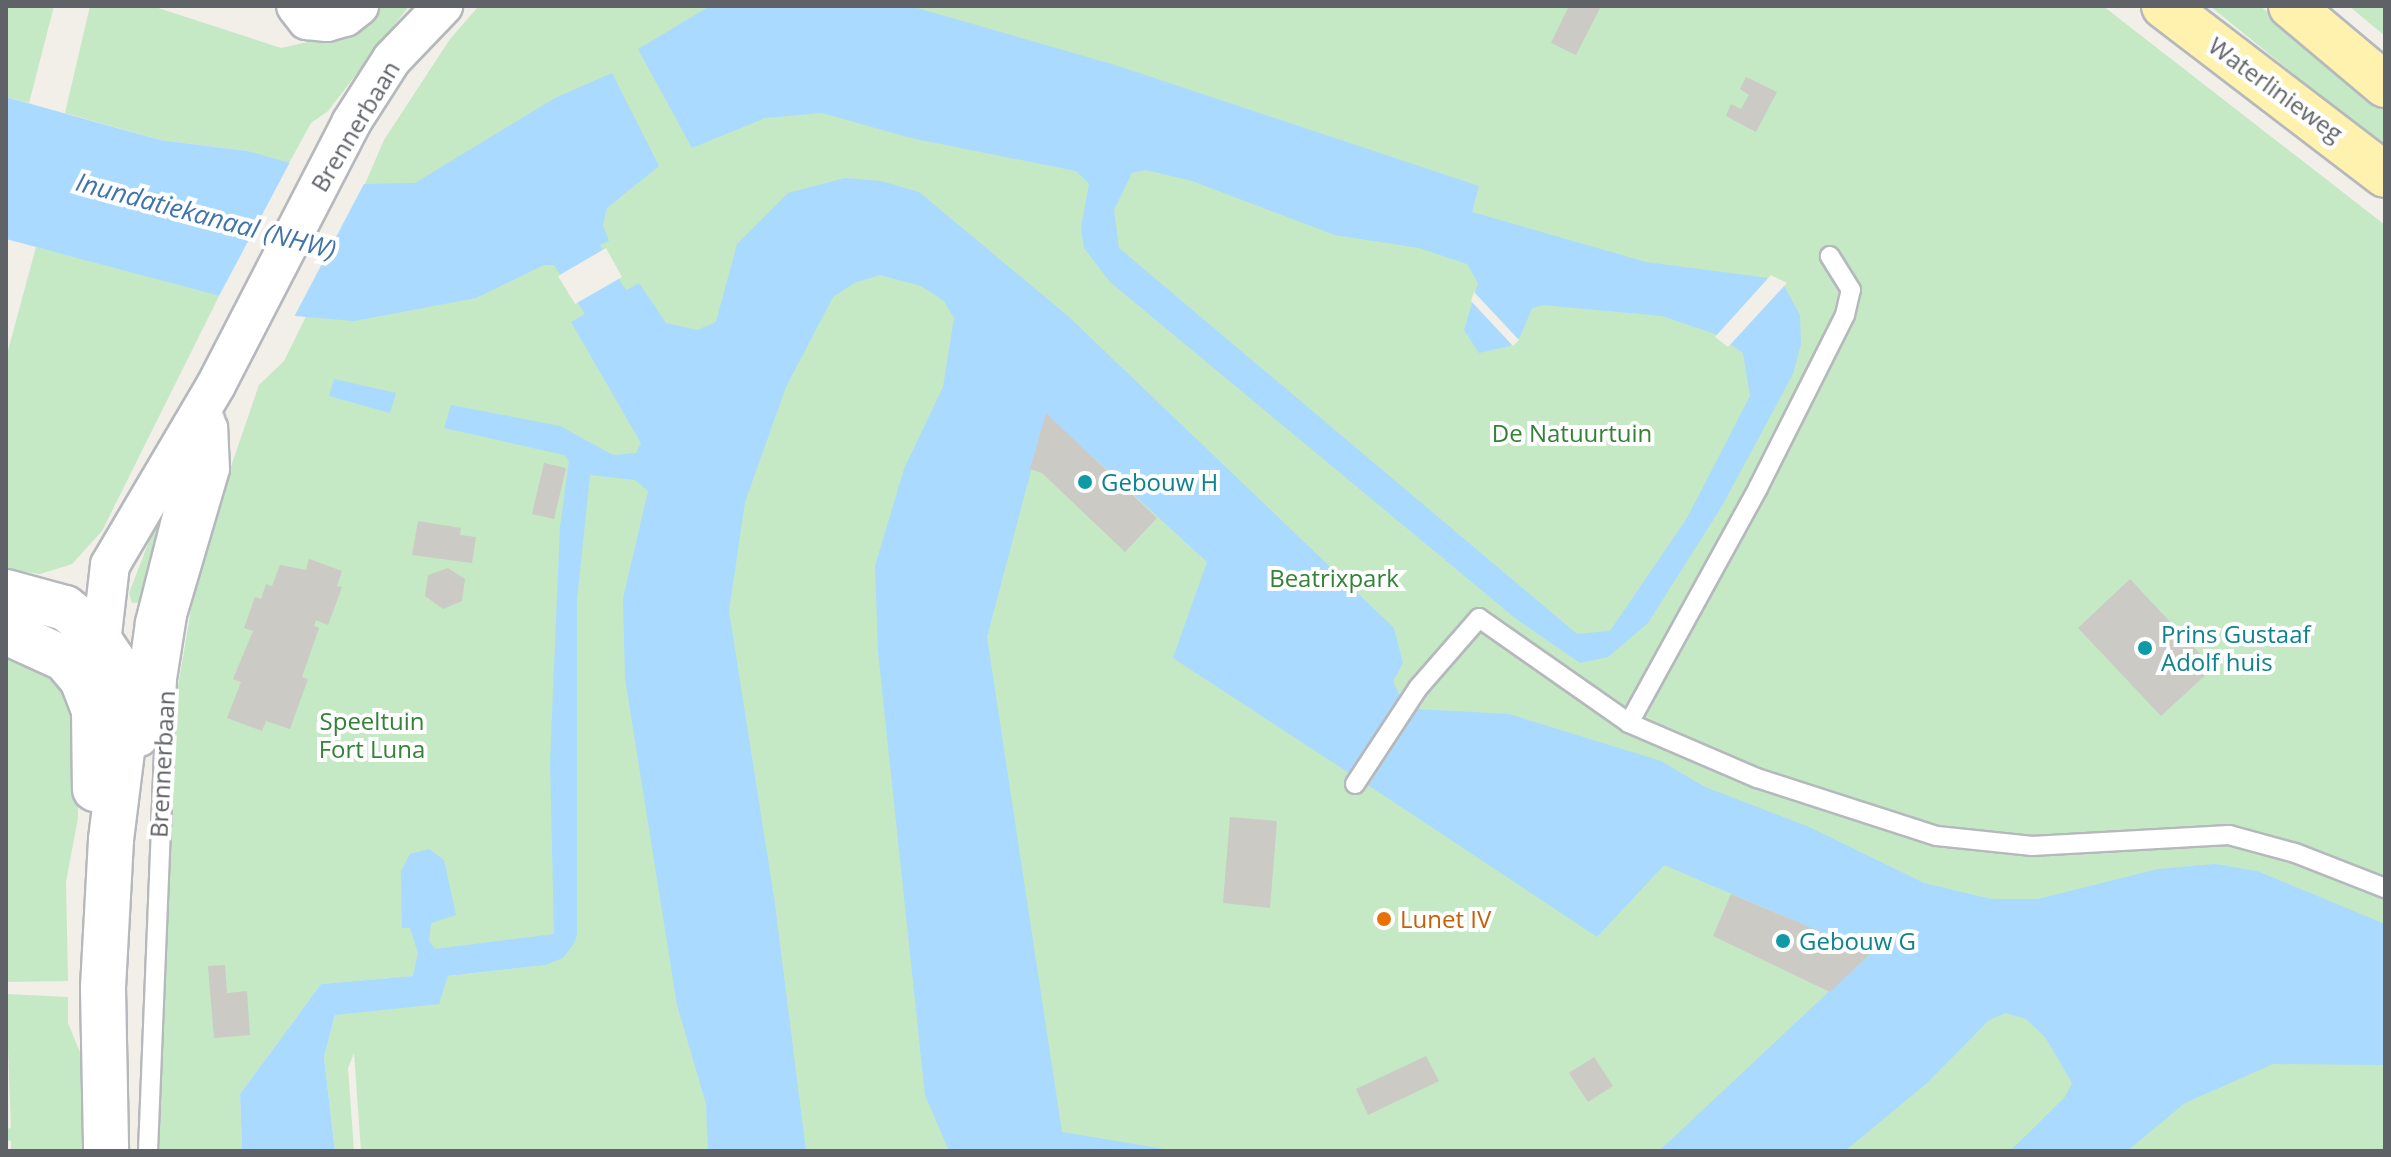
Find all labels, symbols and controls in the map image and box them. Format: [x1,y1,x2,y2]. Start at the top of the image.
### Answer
street label: Waterlinieweg [2203,31,2349,147]
street label: Brennerbaan [305,55,405,197]
water label: Inundatiekanaal (NHW) [73,166,339,266]
park label: De Natuurtuin [1492,419,1652,447]
place label: Gebouw H [1101,468,1218,496]
marker: Gebouw H [1076,473,1094,491]
park label: Beatrixpark [1269,564,1399,592]
place label: Prins Gustaaf Adolf huis [2161,620,2311,676]
marker: Prins Gustaaf Adolf huis [2136,639,2154,657]
street label: Brennerbaan [144,690,180,838]
park label: Speeltuin Fort Luna [319,707,425,763]
place label: Lunet IV [1400,905,1491,933]
marker: Lunet IV [1375,910,1393,928]
place label: Gebouw G [1799,927,1916,955]
marker: Gebouw G [1774,932,1792,950]

